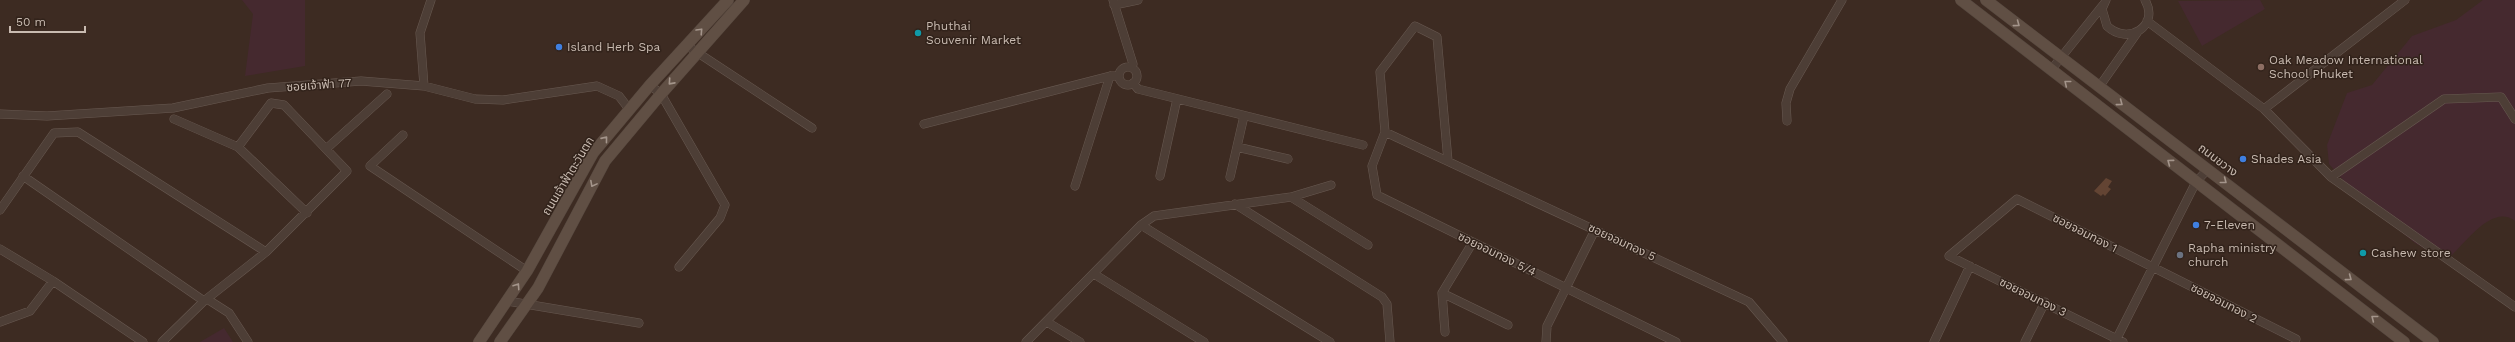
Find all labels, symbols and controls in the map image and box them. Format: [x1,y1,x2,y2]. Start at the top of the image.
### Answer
scale bar [10,8,85,34]
text: 50 m [16,15,46,29]
place label: Phuthai Souvenir Market [926,19,1021,47]
one-way arrow [2013,19,2020,26]
one-way arrow [695,28,702,35]
marker: Phuthai Souvenir Market [913,28,923,38]
place label: Island Herb Spa [567,40,661,54]
marker: Island Herb Spa [554,42,564,52]
place label: Oak Meadow International School Phuket [2269,53,2423,81]
marker: Oak Meadow International School Phuket [2256,62,2266,72]
street label: ซอยเจ้าฟ้า 77 [286,76,352,94]
one-way arrow [669,77,676,84]
one-way arrow [2065,81,2072,88]
one-way arrow [2116,98,2123,105]
street label: ถนนเจ้าฟ้าตะวันตก [539,134,597,218]
one-way arrow [600,136,607,144]
street label: ถนนขวาง [2196,141,2240,179]
place label: Shades Asia [2251,152,2322,166]
marker: Shades Asia [2238,154,2248,164]
one-way arrow [2168,160,2175,167]
one-way arrow [2219,177,2226,184]
one-way arrow [590,180,597,188]
street label: ซอยจอมทอง 1 [2050,211,2120,255]
place label: 7-Eleven [2204,218,2255,232]
street label: ซอยจอมทอง 5 [1586,220,1658,264]
marker: 7-Eleven [2191,220,2201,230]
street label: ซอยจอมทอง 5/4 [1456,229,1538,279]
place label: Rapha ministry church [2188,241,2277,269]
place label: Cashew store [2371,246,2451,260]
marker: Cashew store [2358,248,2368,258]
marker: Rapha ministry church [2175,250,2185,260]
one-way arrow [2345,273,2352,280]
street label: ซอยจอมทอง 3 [1997,275,2069,319]
street label: ซอยจอมทอง 2 [2188,280,2260,326]
one-way arrow [512,284,519,291]
one-way arrow [2371,316,2378,323]

